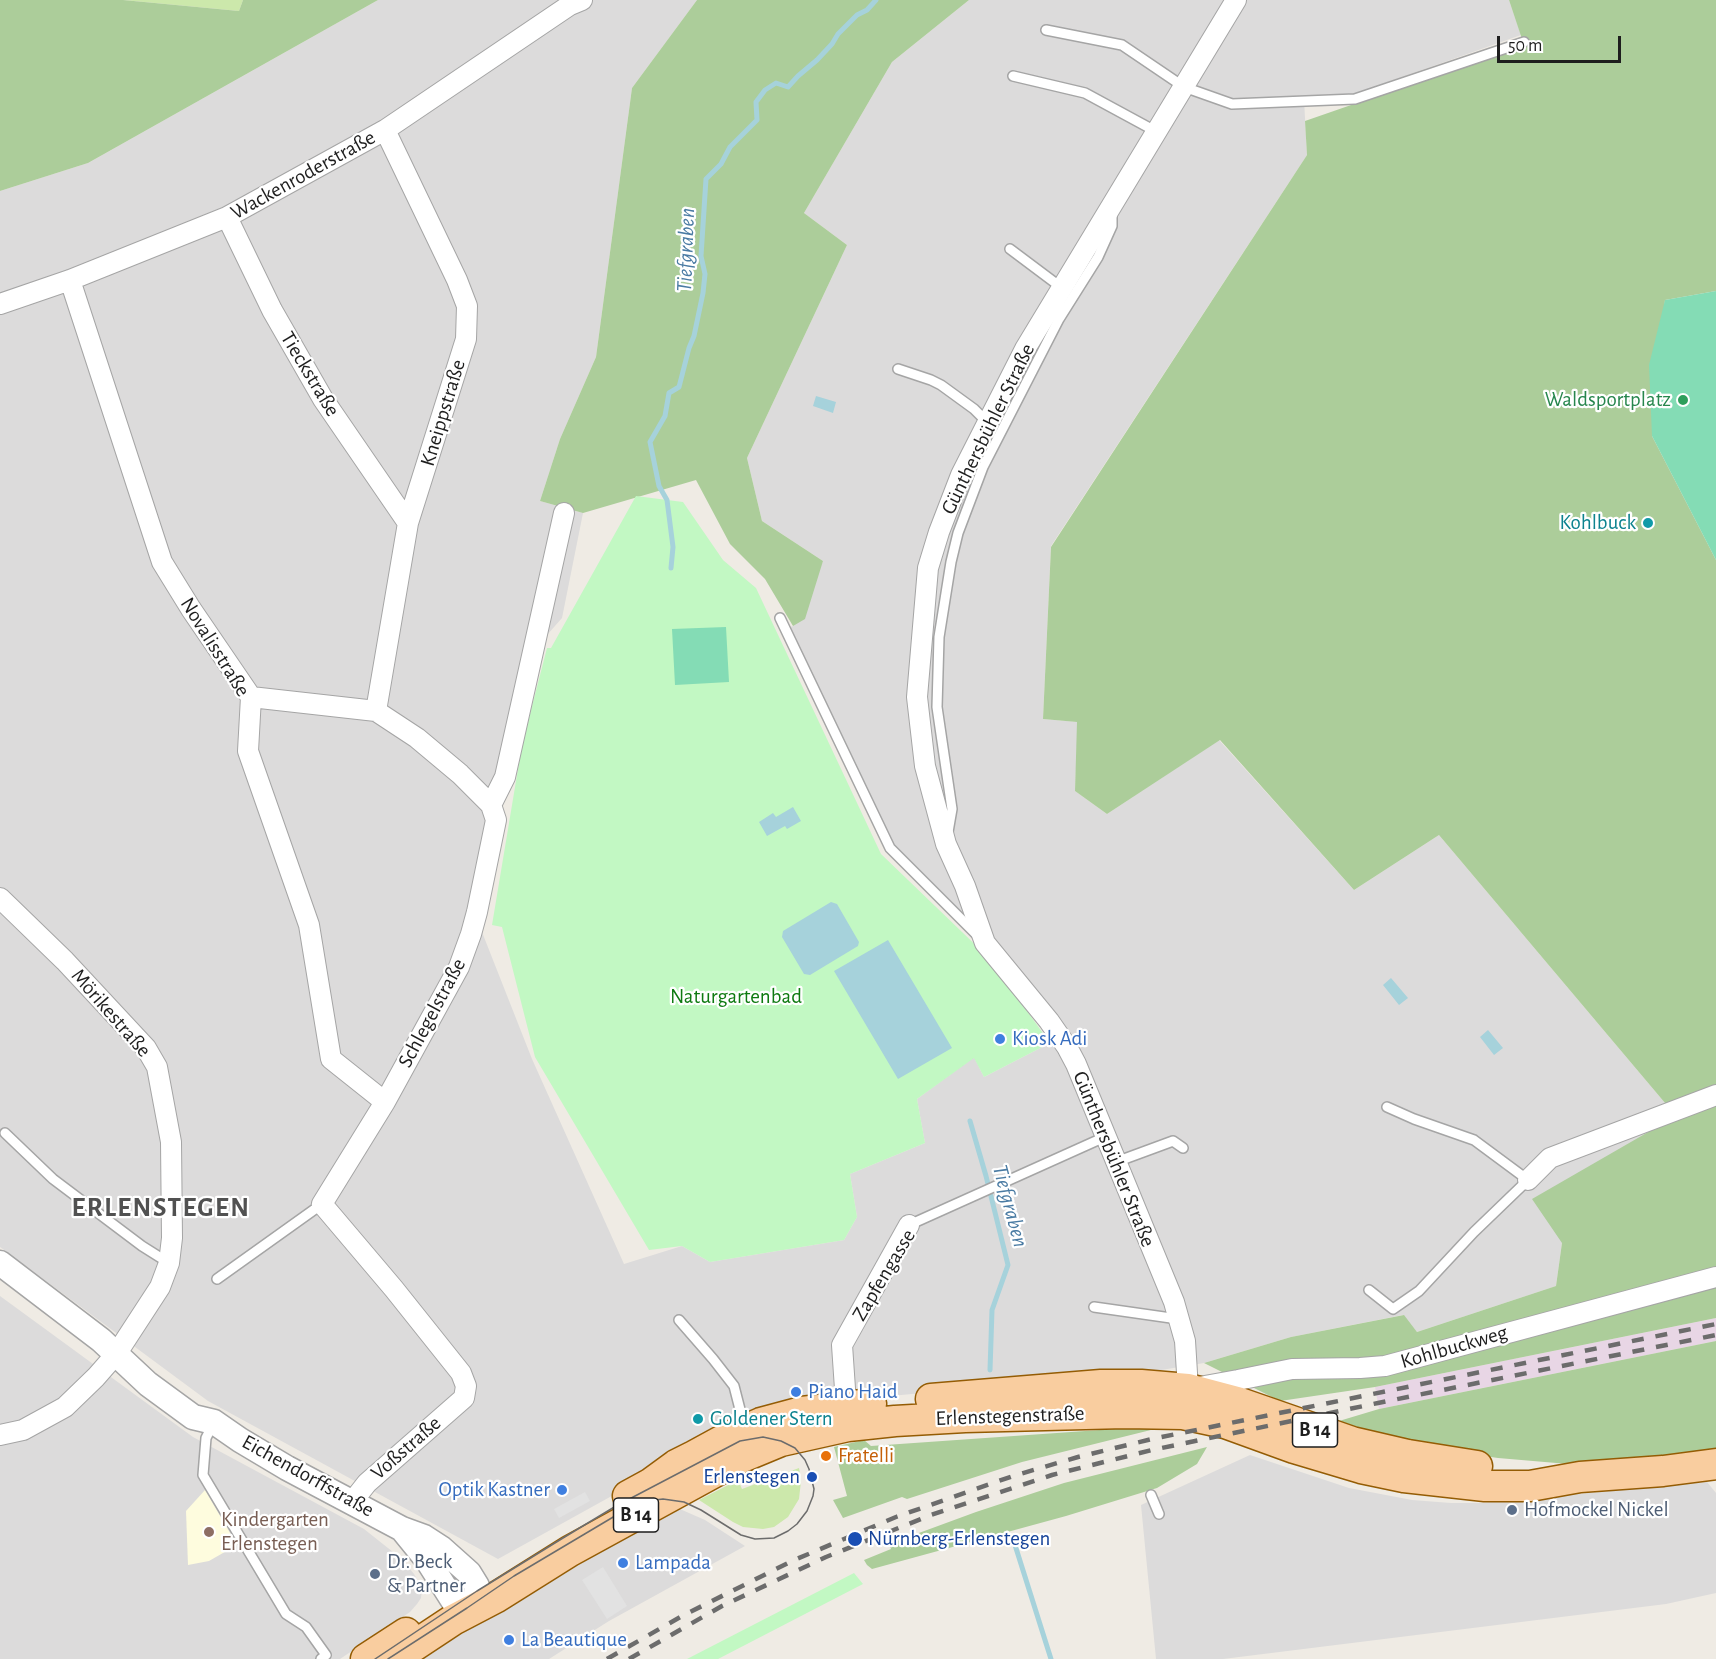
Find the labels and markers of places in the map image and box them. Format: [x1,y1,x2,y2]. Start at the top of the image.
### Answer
place label: Waldsportplatz [1545,387,1671,413]
marker: Waldsportplatz [1676,393,1690,407]
place label: Kohlbuck [1559,510,1636,536]
marker: Kohlbuck [1641,516,1655,530]
place label: Kiosk Adi [1012,1026,1087,1052]
marker: Kiosk Adi [993,1032,1007,1046]
place label: Piano Haid [808,1379,898,1405]
marker: Piano Haid [789,1385,803,1399]
place label: Goldener Stern [710,1406,833,1432]
marker: Goldener Stern [691,1412,705,1426]
place label: Fratelli [838,1443,894,1469]
marker: Fratelli [819,1449,833,1463]
place label: Erlenstegen [703,1464,800,1490]
marker: Erlenstegen [805,1470,819,1484]
place label: Optik Kastner [438,1477,550,1503]
marker: Optik Kastner [555,1483,569,1497]
place label: Hofmockel Nickel [1524,1497,1669,1523]
marker: Hofmockel Nickel [1505,1503,1519,1517]
place label: Kindergarten Erlenstegen [221,1507,329,1557]
marker: Kindergarten Erlenstegen [202,1525,216,1539]
place label: Nürnberg-Erlenstegen [868,1526,1050,1552]
marker: Nürnberg-Erlenstegen [846,1530,864,1548]
place label: Dr. Beck & Partner [387,1549,466,1599]
place label: Lampada [635,1550,711,1576]
marker: Lampada [616,1556,630,1570]
marker: Dr. Beck & Partner [368,1567,382,1581]
place label: La Beautique [521,1627,627,1653]
marker: La Beautique [502,1633,516,1647]

